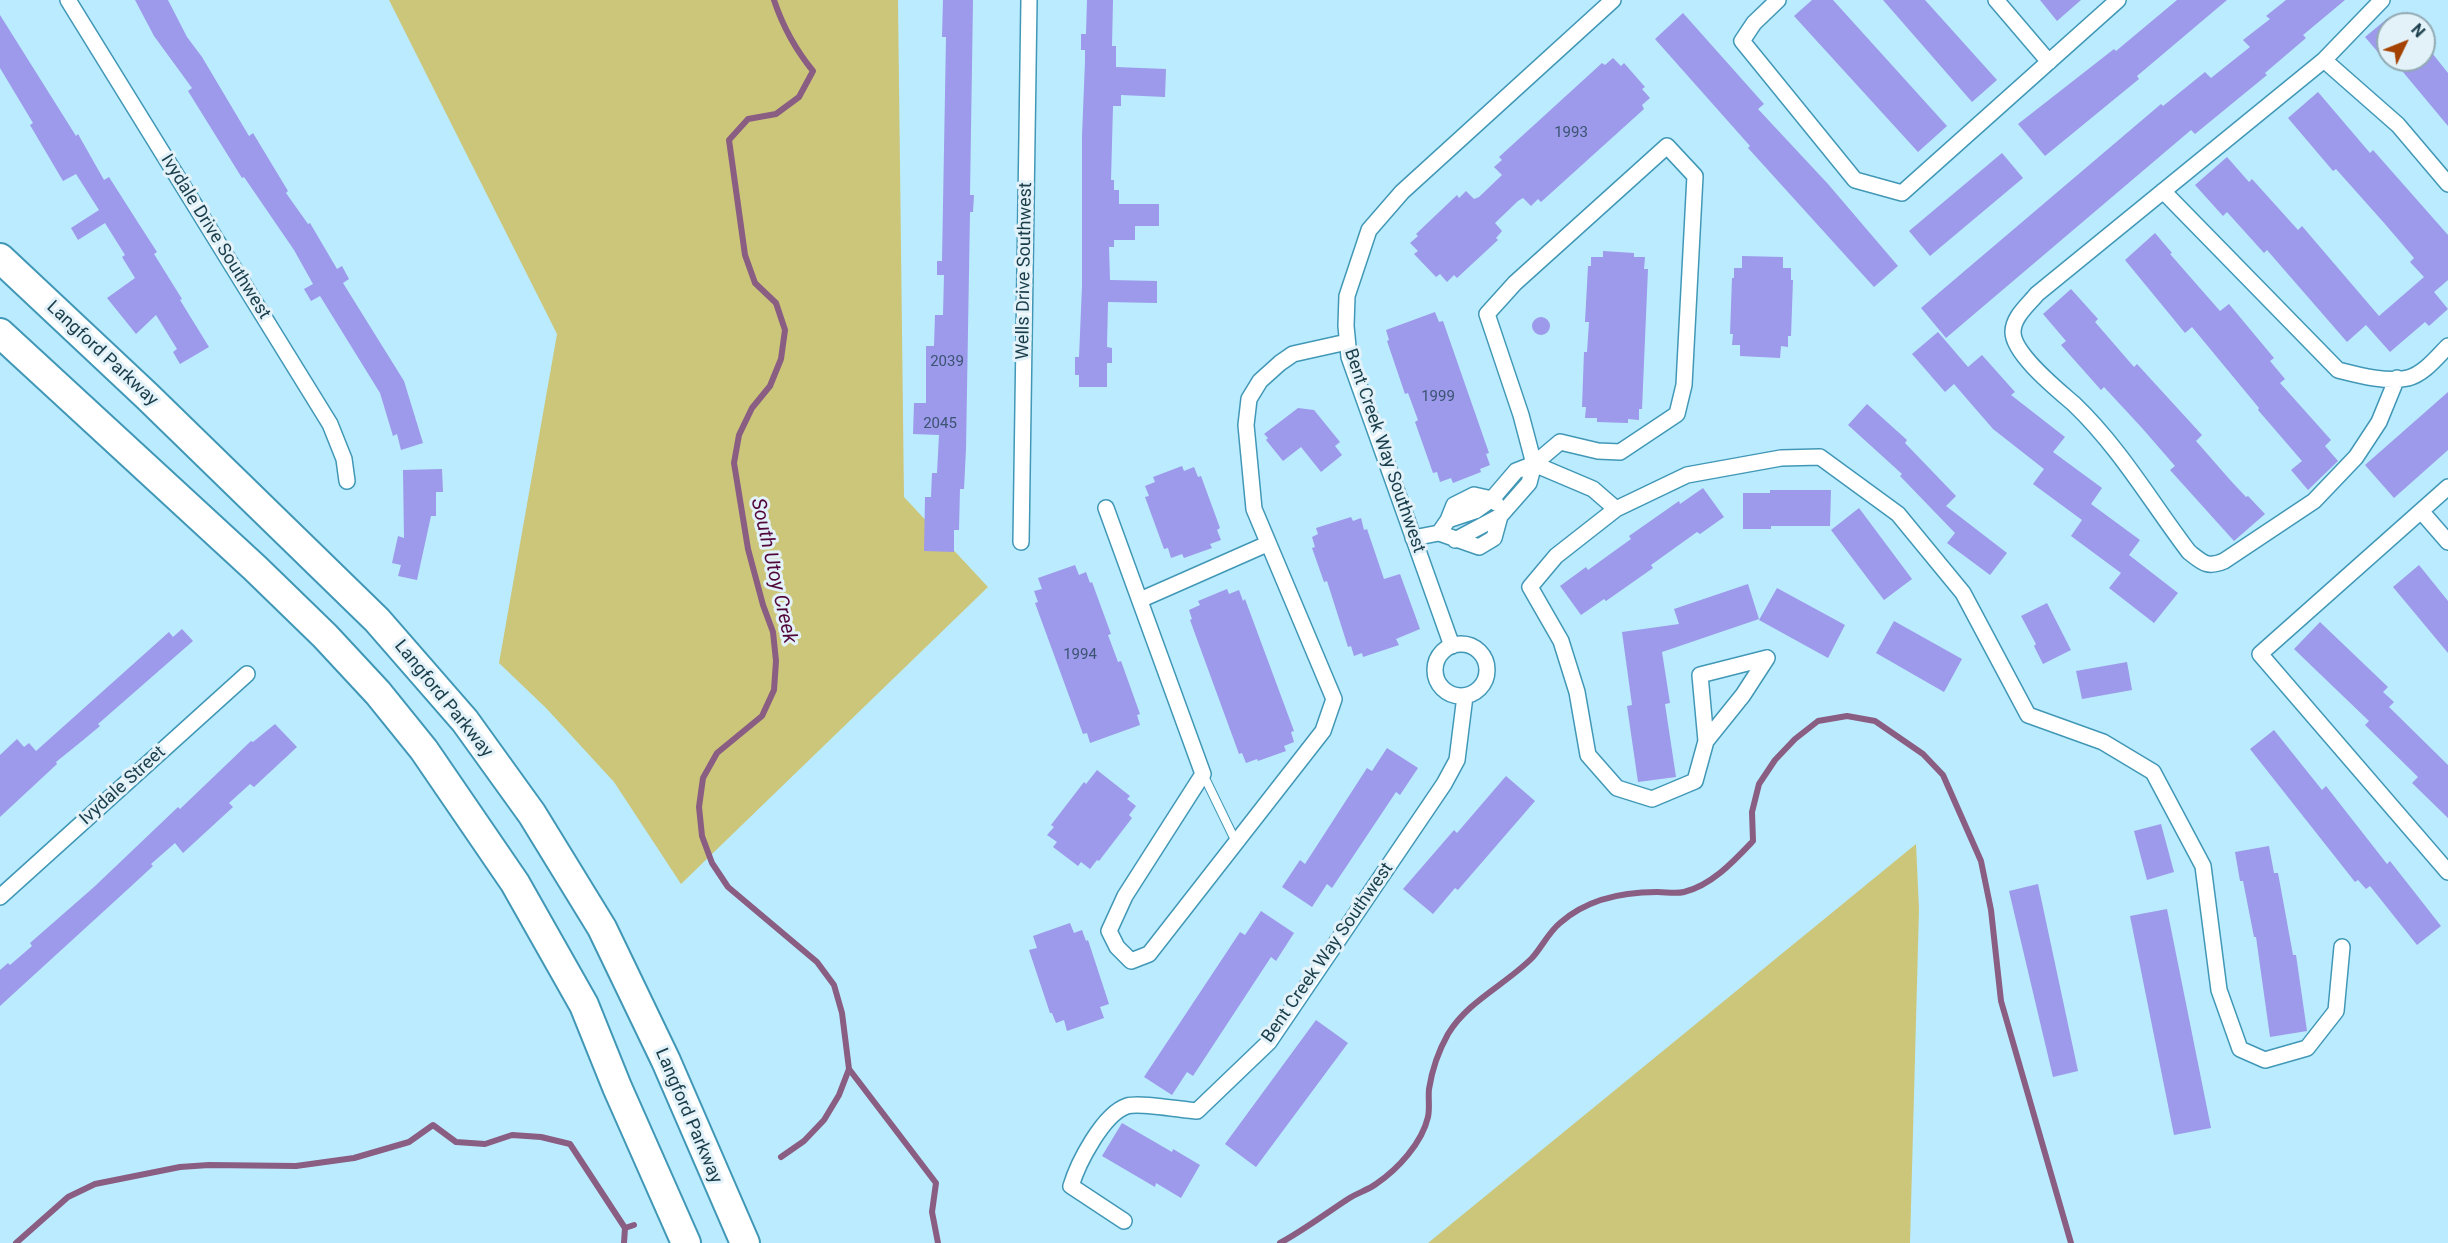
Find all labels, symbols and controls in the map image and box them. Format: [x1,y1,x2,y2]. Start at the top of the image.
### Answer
north arrow [2376,12,2436,72]
text: N [2407,20,2429,41]
house number: 1993 [1554,124,1588,142]
street label: Ivydale Drive Southwest [155,151,275,323]
street label: Wells Drive Southwest [1013,182,1037,360]
street label: Langford Parkway [42,297,162,411]
street label: Bent Creek Way Southwest [1339,346,1429,556]
house number: 2039 [930,353,964,371]
house number: 1999 [1421,388,1455,406]
house number: 2045 [923,415,957,433]
water label: South Utoy Creek [745,496,801,646]
street label: Langford Parkway [389,636,497,762]
house number: 1994 [1063,646,1097,664]
street label: Ivydale Street [76,742,170,830]
street label: Bent Creek Way Southwest [1258,859,1398,1047]
street label: Langford Parkway [650,1045,726,1187]

